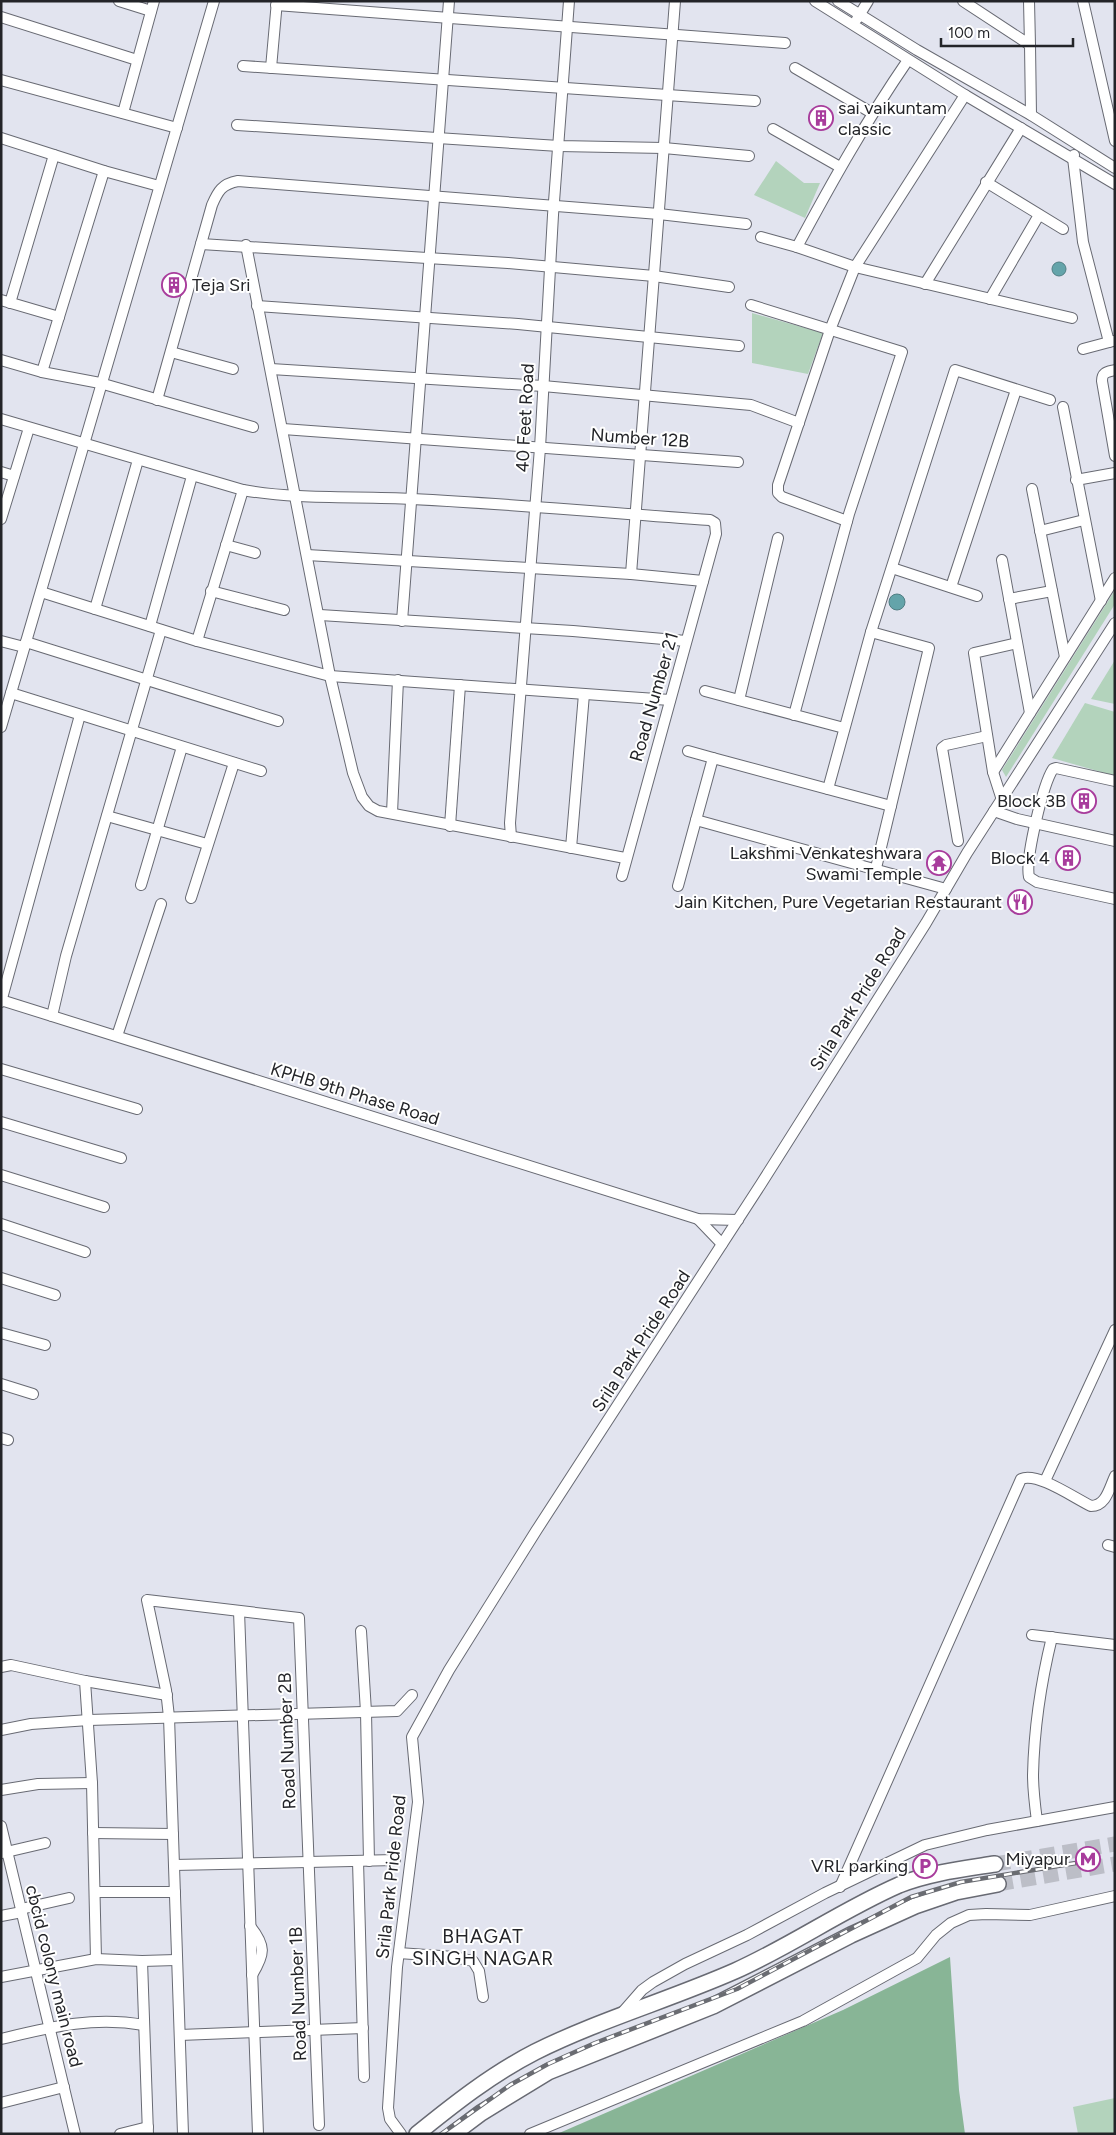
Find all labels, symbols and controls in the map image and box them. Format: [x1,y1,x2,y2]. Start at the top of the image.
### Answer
scale bar [941,15,1074,47]
text: 100 m [948,24,990,42]
place label: sai vaikuntam classic [838,97,947,140]
building icon: sai vaikuntam classic [808,105,834,131]
building icon: Teja Sri [161,272,187,298]
place label: Teja Sri [192,274,250,296]
street label: 40 Feet Road [511,363,539,473]
street label: Number 12B [590,424,690,452]
street label: Road Number 21 [625,630,683,764]
building icon: Block 3B [1071,788,1097,814]
place label: Block 3B [997,790,1066,812]
place label: Lakshmi Venkateshwara Swami Temple [730,842,922,885]
building icon: Block 4 [1055,845,1081,871]
place label: Block 4 [991,847,1050,869]
temple icon: Lakshmi Venkateshwara Swami Temple [926,850,952,876]
restaurant icon: Jain Kitchen, Pure Vegetarian Restaurant [1007,889,1033,915]
place label: Jain Kitchen, Pure Vegetarian Restaurant [675,891,1002,913]
street label: Srila Park Pride Road [805,923,911,1075]
street label: KPHB 9th Phase Road [268,1058,442,1130]
street label: Srila Park Pride Road [587,1266,695,1416]
street label: Road Number 2B [274,1672,300,1810]
street label: Srila Park Pride Road [371,1794,411,1960]
metro station icon: Miyapur [1075,1846,1101,1872]
place label: Miyapur [1005,1848,1070,1870]
parking icon: VRL parking [912,1853,938,1879]
place label: VRL parking [811,1855,908,1877]
street label: cbcid colony main road [21,1883,87,2069]
district label: BHAGAT SINGH NAGAR [412,1925,554,1970]
street label: Road Number 1B [285,1926,311,2062]

